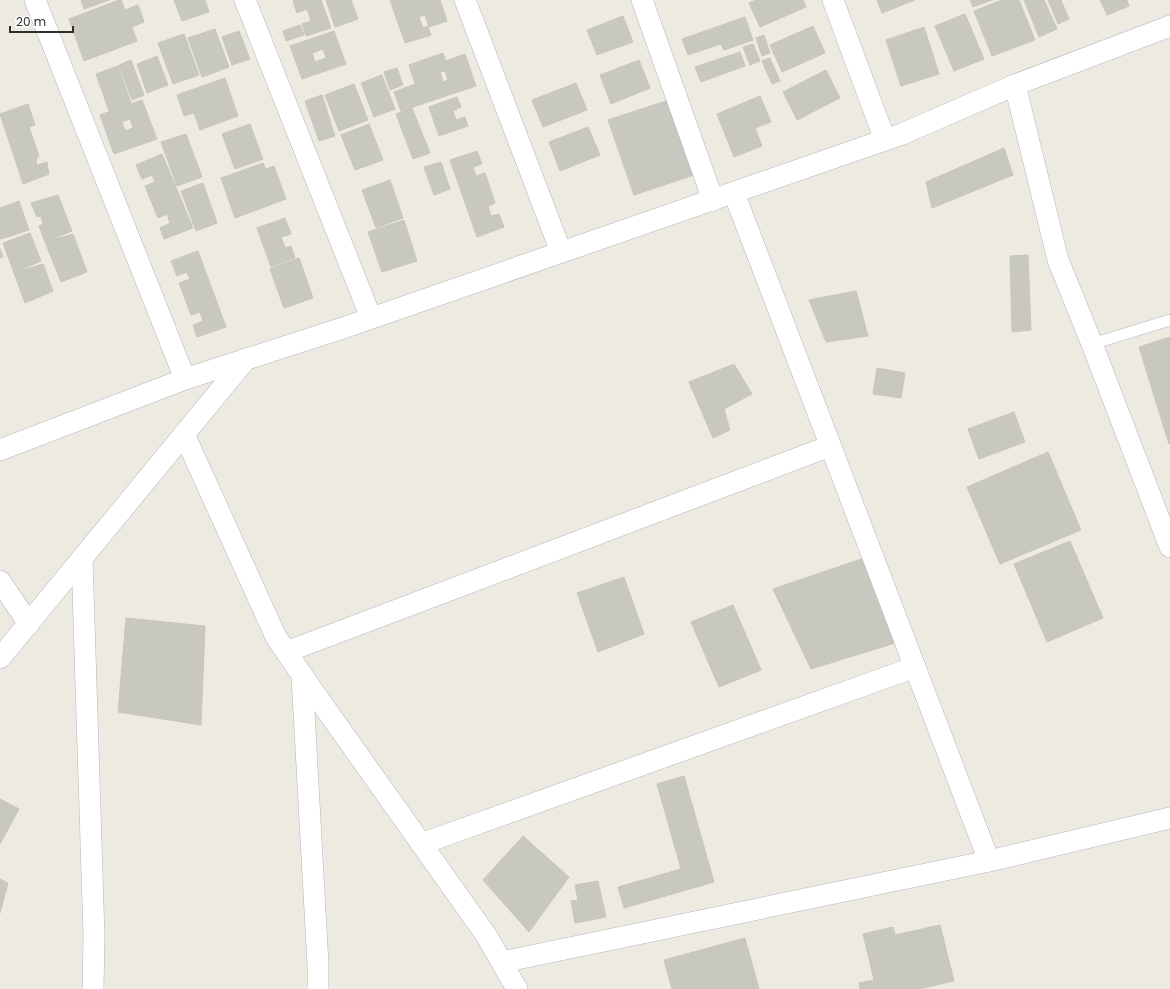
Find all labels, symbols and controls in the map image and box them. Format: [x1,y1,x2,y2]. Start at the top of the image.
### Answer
scale bar [10,8,73,34]
text: 20 m [16,13,46,30]

